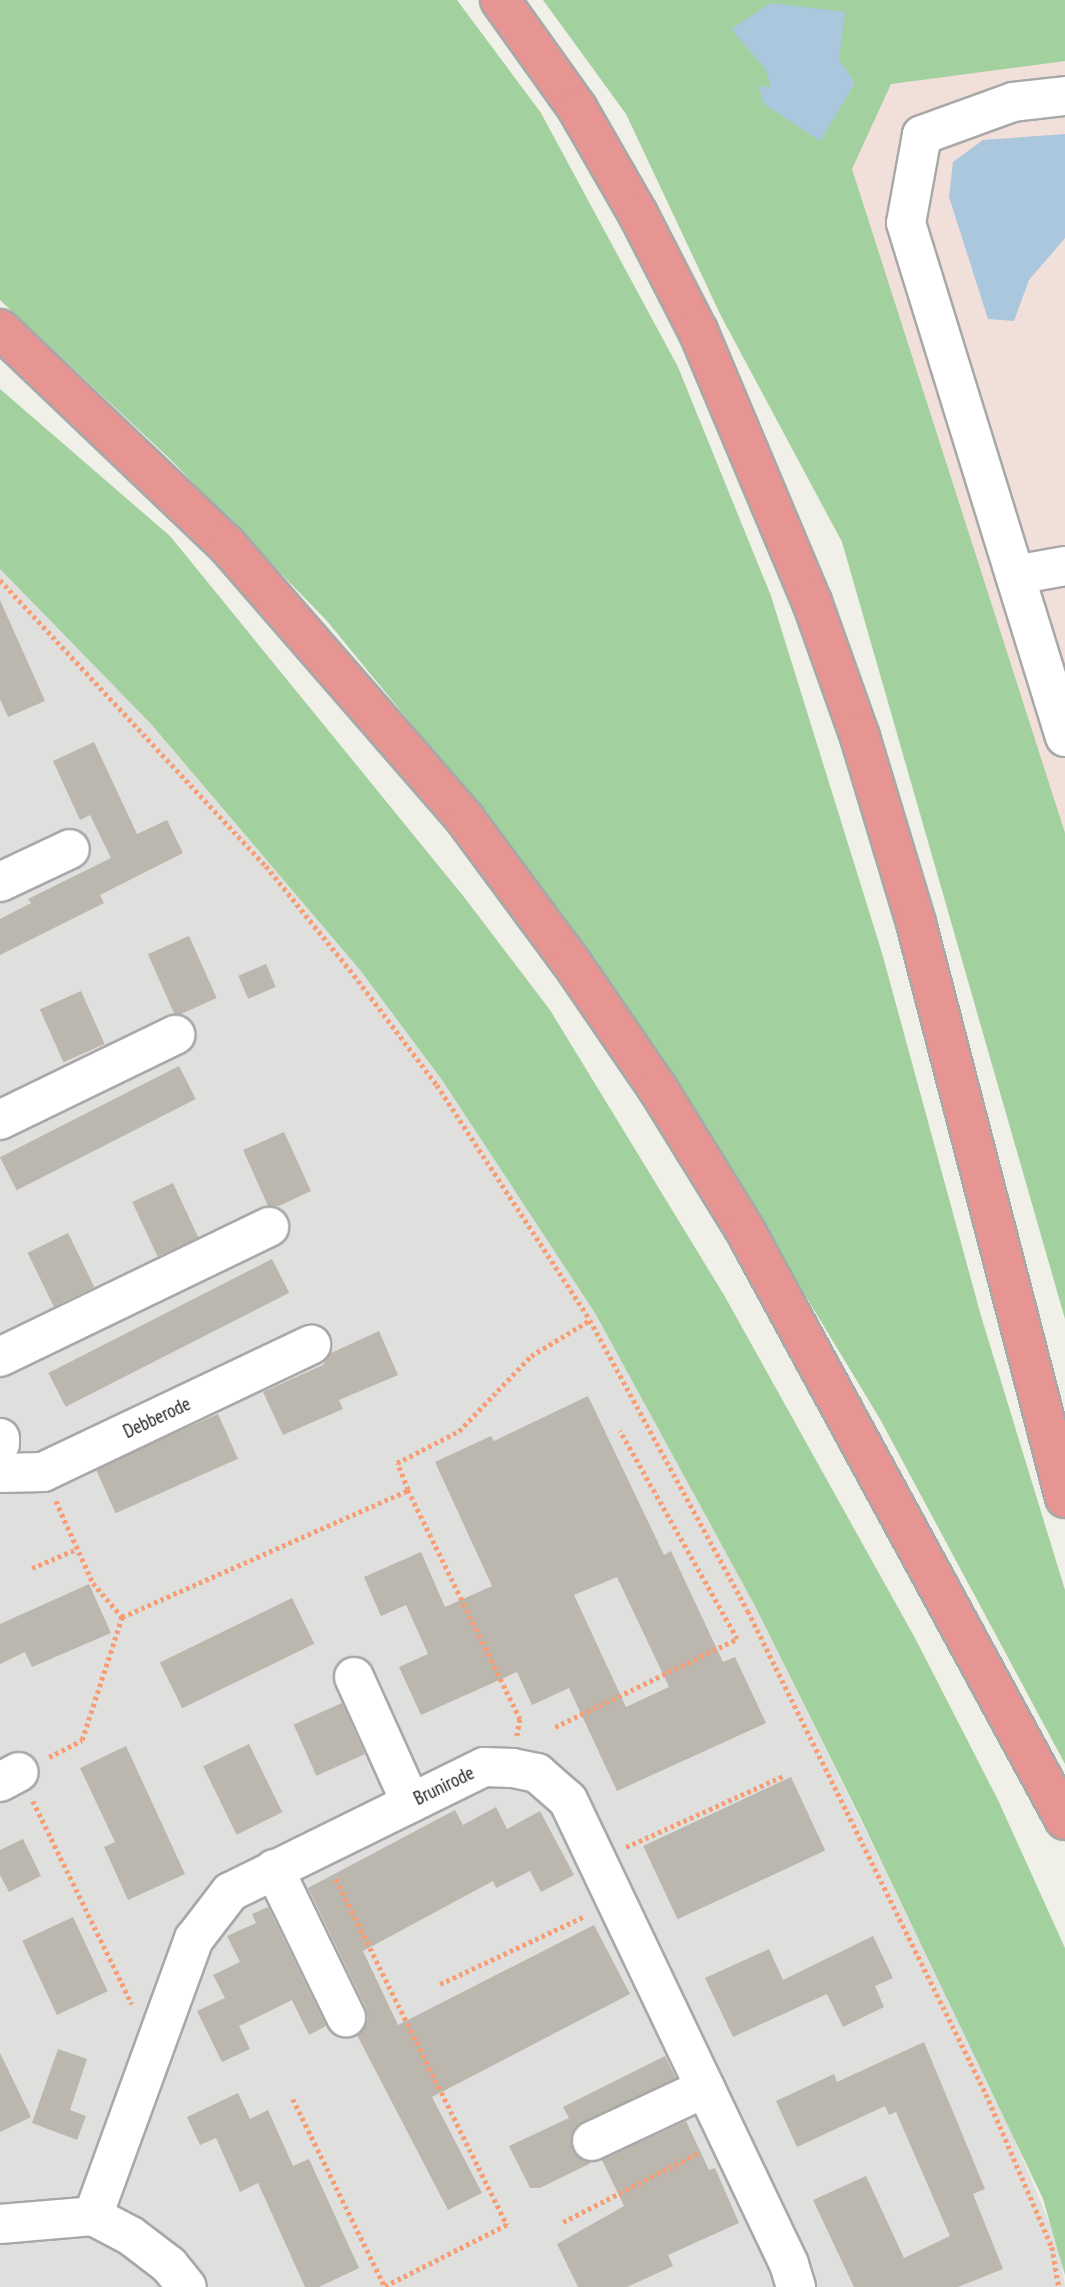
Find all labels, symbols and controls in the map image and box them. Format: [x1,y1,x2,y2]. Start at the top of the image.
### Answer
street label: Debberode [120,1393,194,1443]
street label: Brunirode [410,1762,478,1810]

